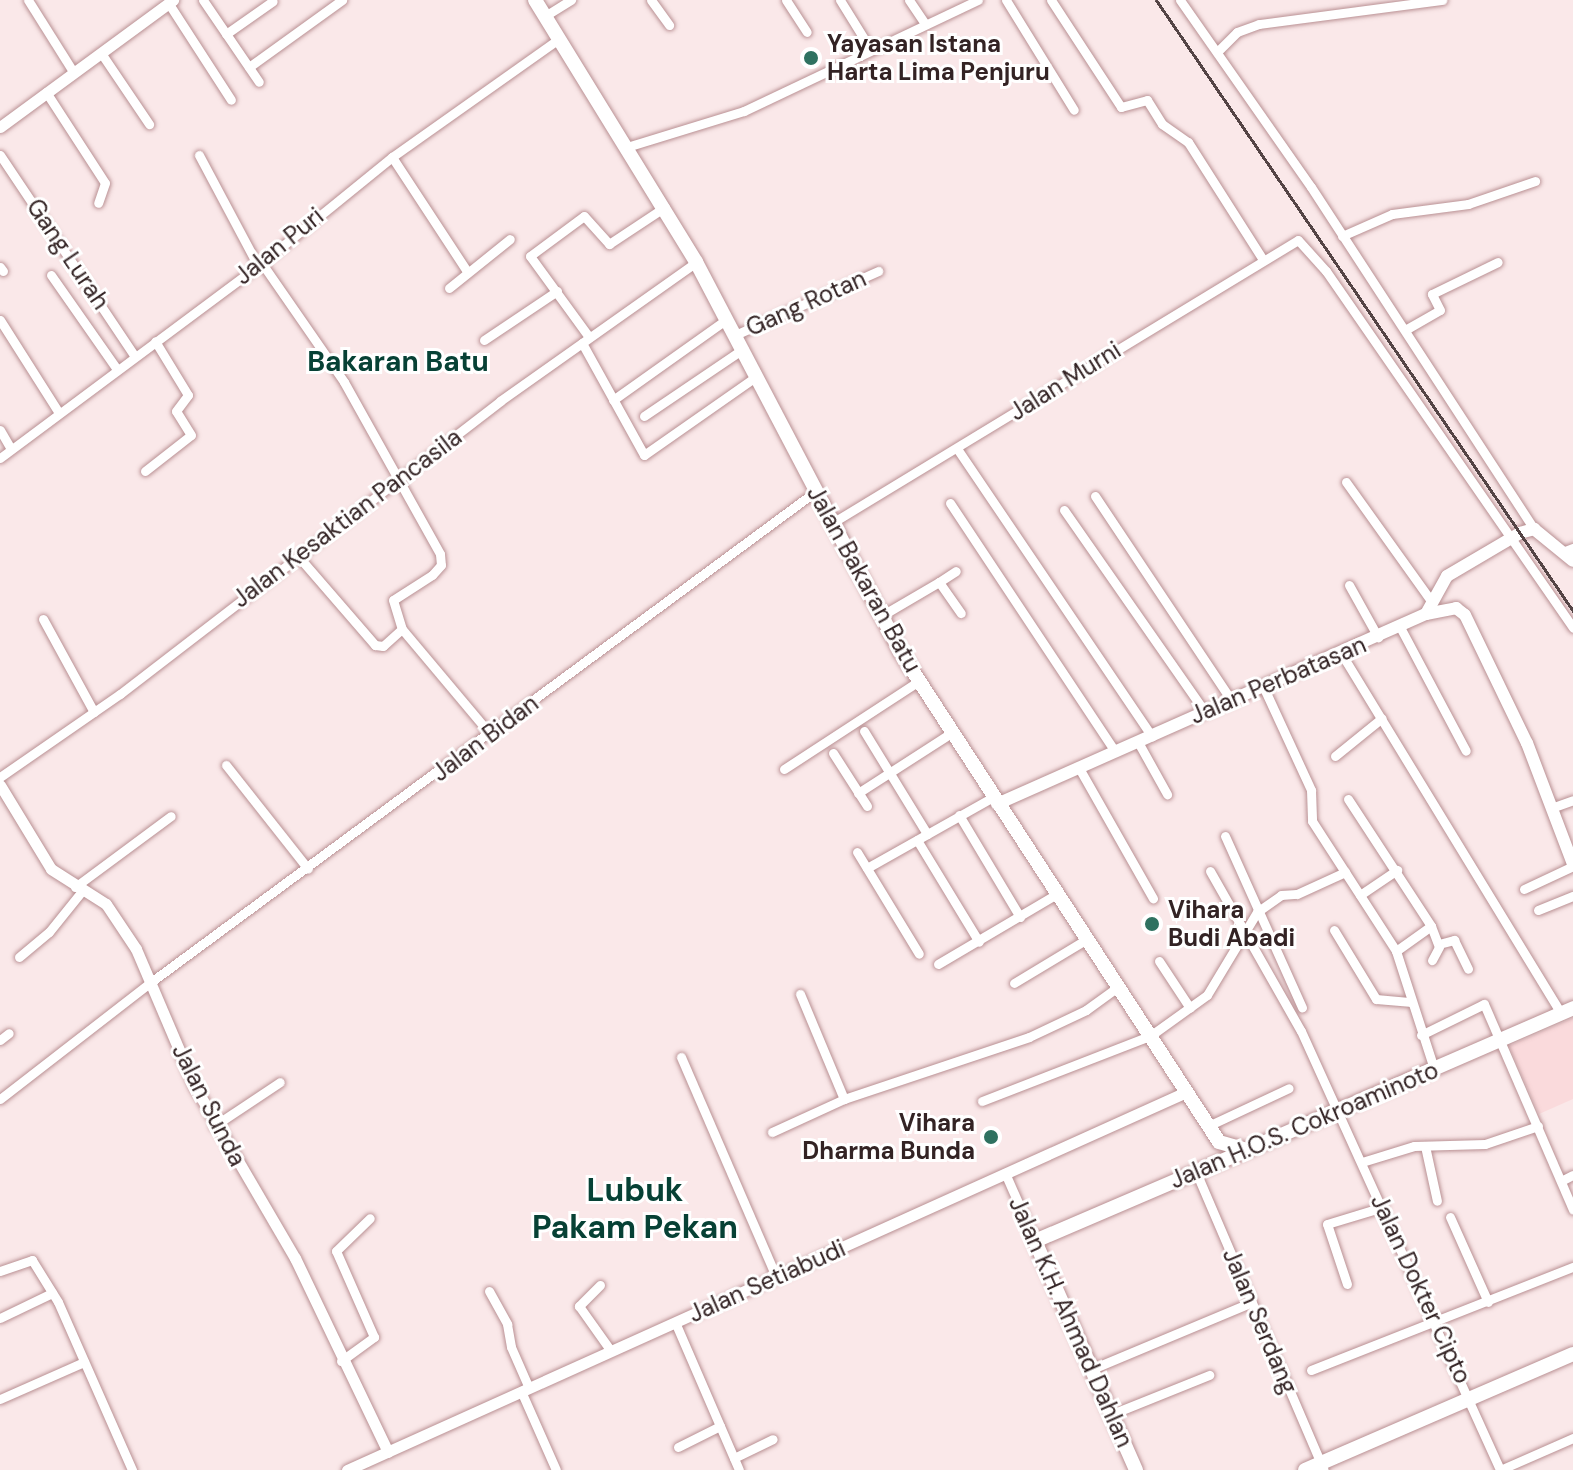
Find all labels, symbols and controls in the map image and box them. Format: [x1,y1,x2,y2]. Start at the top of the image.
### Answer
place label: Yayasan Istana Harta Lima Penjuru [827,30,1050,86]
marker: Yayasan Istana Harta Lima Penjuru [802,49,820,67]
street label: Gang Lurah [21,193,115,315]
street label: Jalan Puri [229,201,329,291]
street label: Gang Rotan [742,264,870,342]
street label: Jalan Murni [1004,335,1126,427]
district label: Bakaran Batu [307,345,489,379]
street label: Jalan Kesaktian Pancasila [227,422,467,614]
street label: Jalan Bakaran Batu [801,481,927,677]
street label: Jalan Perbatasan [1186,630,1370,730]
street label: Jalan Bidan [426,689,544,787]
place label: Vihara Budi Abadi [1168,896,1295,952]
marker: Vihara Budi Abadi [1143,915,1161,933]
street label: Jalan Sunda [166,1039,252,1171]
street label: Jalan H.O.S. Cokroaminoto [1165,1055,1443,1195]
place label: Vihara Dharma Bunda [802,1109,975,1165]
marker: Vihara Dharma Bunda [982,1128,1000,1146]
district label: Lubuk Pakam Pekan [532,1172,738,1247]
street label: Jalan Dokter Cipto [1365,1190,1477,1388]
street label: Jalan K.H. Ahmad Dahlan [1003,1192,1139,1452]
street label: Jalan Setiabudi [684,1234,850,1328]
street label: Jalan Serdang [1216,1244,1304,1398]

